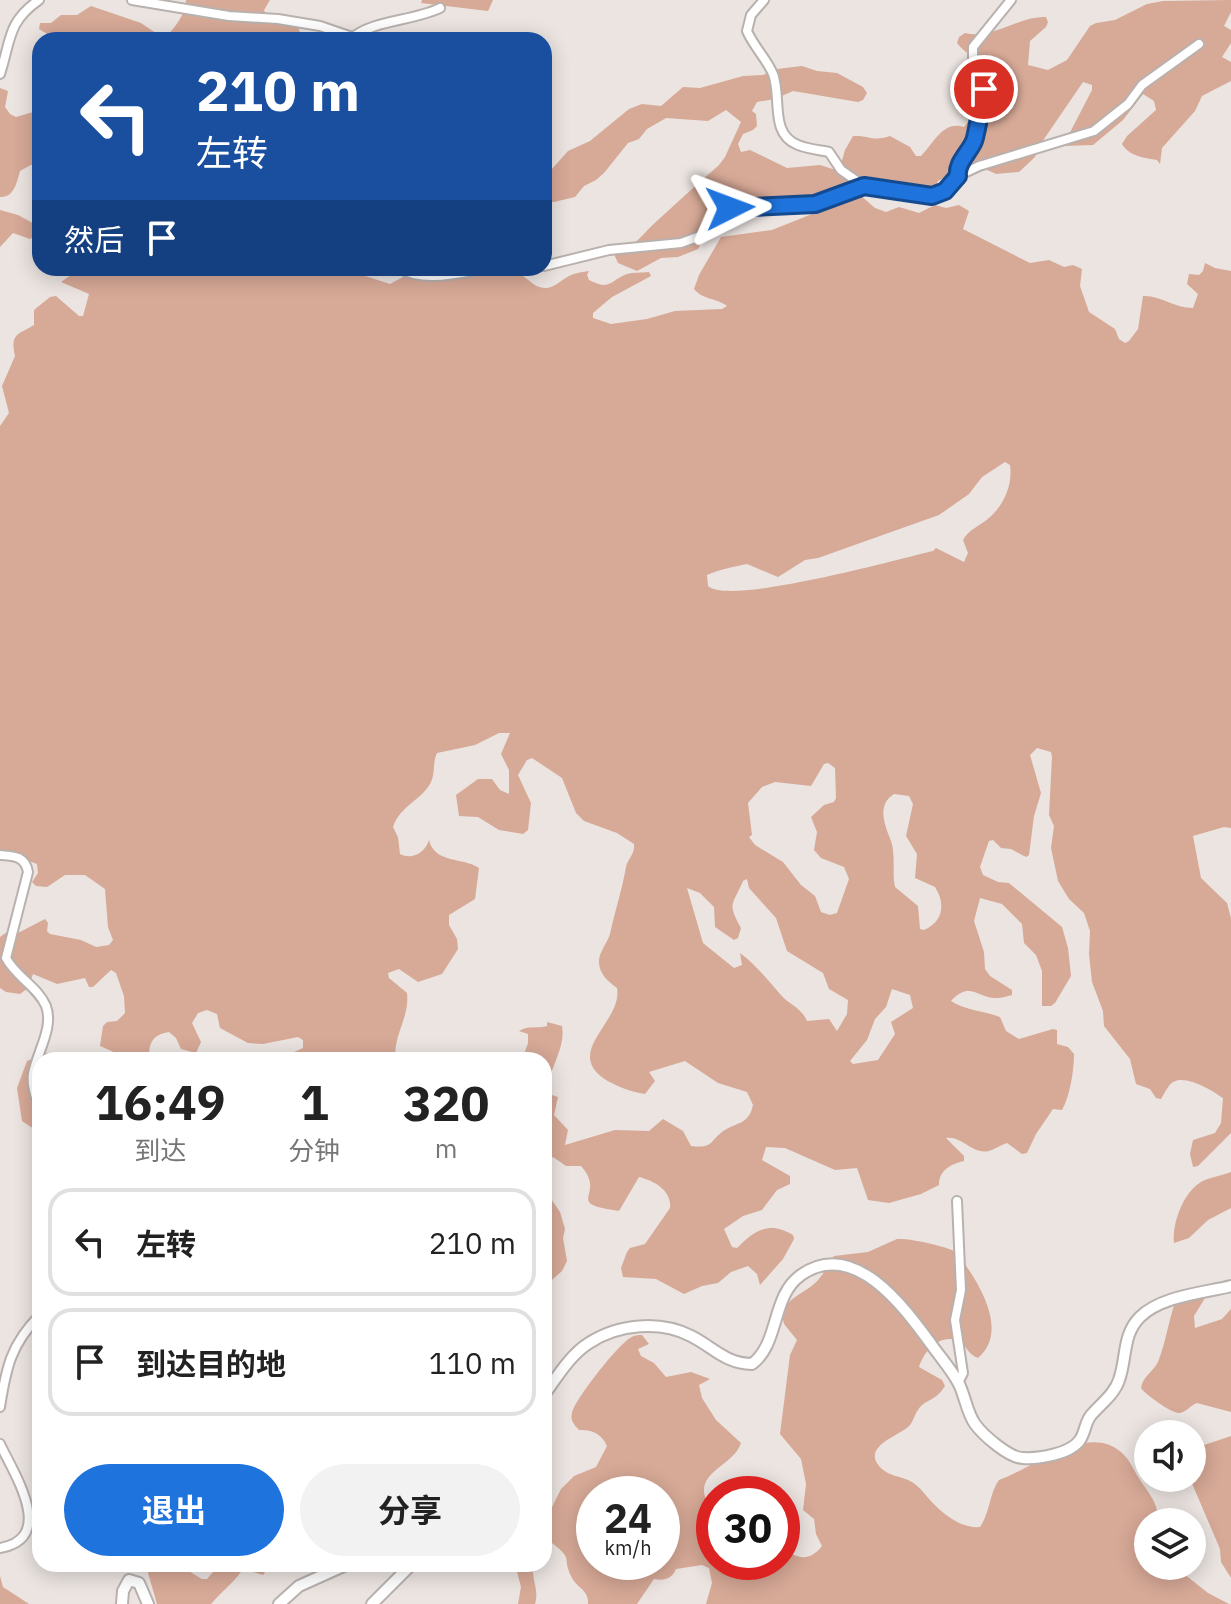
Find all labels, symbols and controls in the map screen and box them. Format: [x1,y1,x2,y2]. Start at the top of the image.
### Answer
text: 210 m [196,54,360,126]
pin [950,55,1018,123]
icon: left [64,64,168,168]
icon: arrive [962,67,1006,111]
text: 左转 [196,129,268,176]
position arrow [688,166,772,250]
icon: arrive [140,216,184,260]
text: 然后 [64,220,124,259]
text: 16:49 [95,1071,226,1133]
text: 1 [300,1071,329,1133]
text: 320 [403,1072,489,1134]
text: m [435,1131,457,1165]
text: 到达 [134,1133,186,1167]
text: 分钟 [288,1133,340,1167]
icon: left [68,1220,112,1264]
text: 210 m [429,1223,516,1262]
text: 左转 [136,1224,196,1263]
icon: arrive [68,1340,112,1384]
text: 110 m [429,1343,516,1382]
text: 到达目的地 [136,1344,286,1383]
map controls [1134,1420,1206,1580]
button: sound [1134,1420,1206,1492]
button: 退出 [64,1464,284,1556]
button: 分享 [300,1464,520,1556]
speed limit sign: 30 [696,1476,800,1580]
text: 24 [604,1492,652,1544]
button: layers [1134,1508,1206,1580]
text: km/h [604,1534,652,1561]

